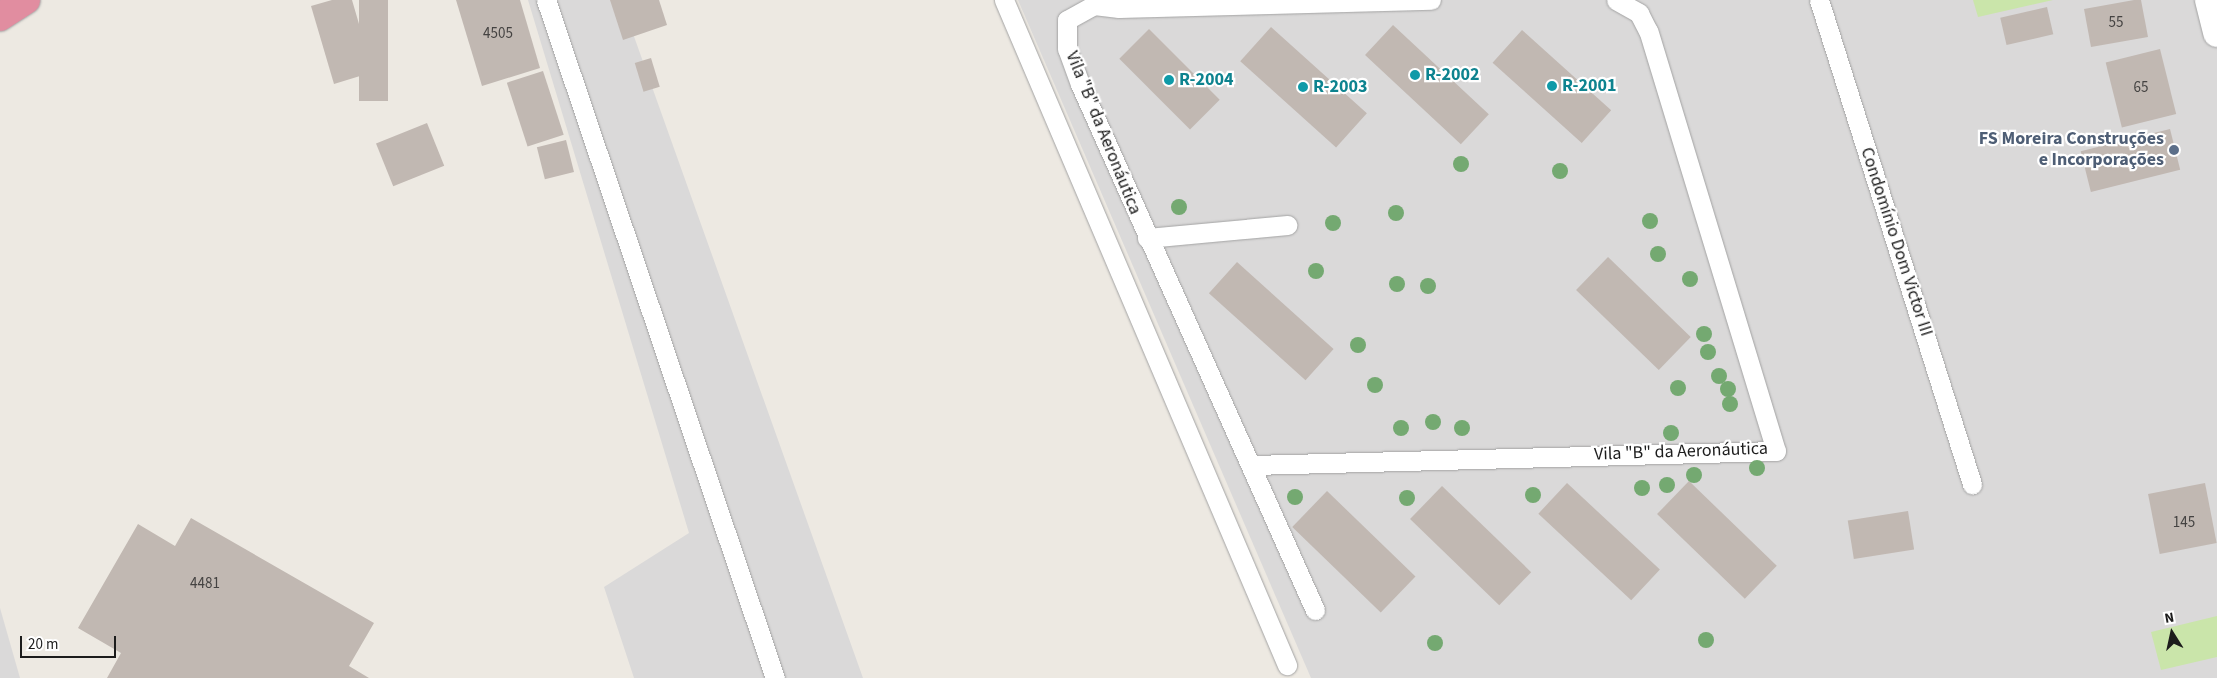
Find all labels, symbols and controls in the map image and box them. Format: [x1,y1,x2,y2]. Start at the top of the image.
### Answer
house number: 55 [2109,14,2123,32]
house number: 4505 [483,25,513,43]
street label: Vila "B" da Aeronáutica [1060,48,1146,218]
place label: R-2002 [1425,64,1479,86]
place label: R-2004 [1179,69,1233,91]
marker: R-2002 [1409,69,1421,81]
marker: R-2004 [1163,74,1175,86]
place label: R-2001 [1562,75,1616,97]
place label: R-2003 [1313,76,1367,98]
house number: 65 [2134,79,2148,97]
marker: R-2001 [1546,80,1558,92]
marker: R-2003 [1297,81,1309,93]
place label: FS Moreira Construções e Incorporações [1979,129,2164,172]
marker: FS Moreira Construções e Incorporações [2168,144,2180,156]
street label: Condomínio Dom Victor III [1855,145,1937,339]
street label: Vila "B" da Aeronáutica [1594,438,1768,466]
house number: 145 [2173,514,2195,532]
house number: 4481 [190,575,220,593]
north arrow [2147,608,2197,658]
text: N [2163,608,2176,629]
scale bar [22,626,119,658]
text: 20 m [28,634,58,655]

